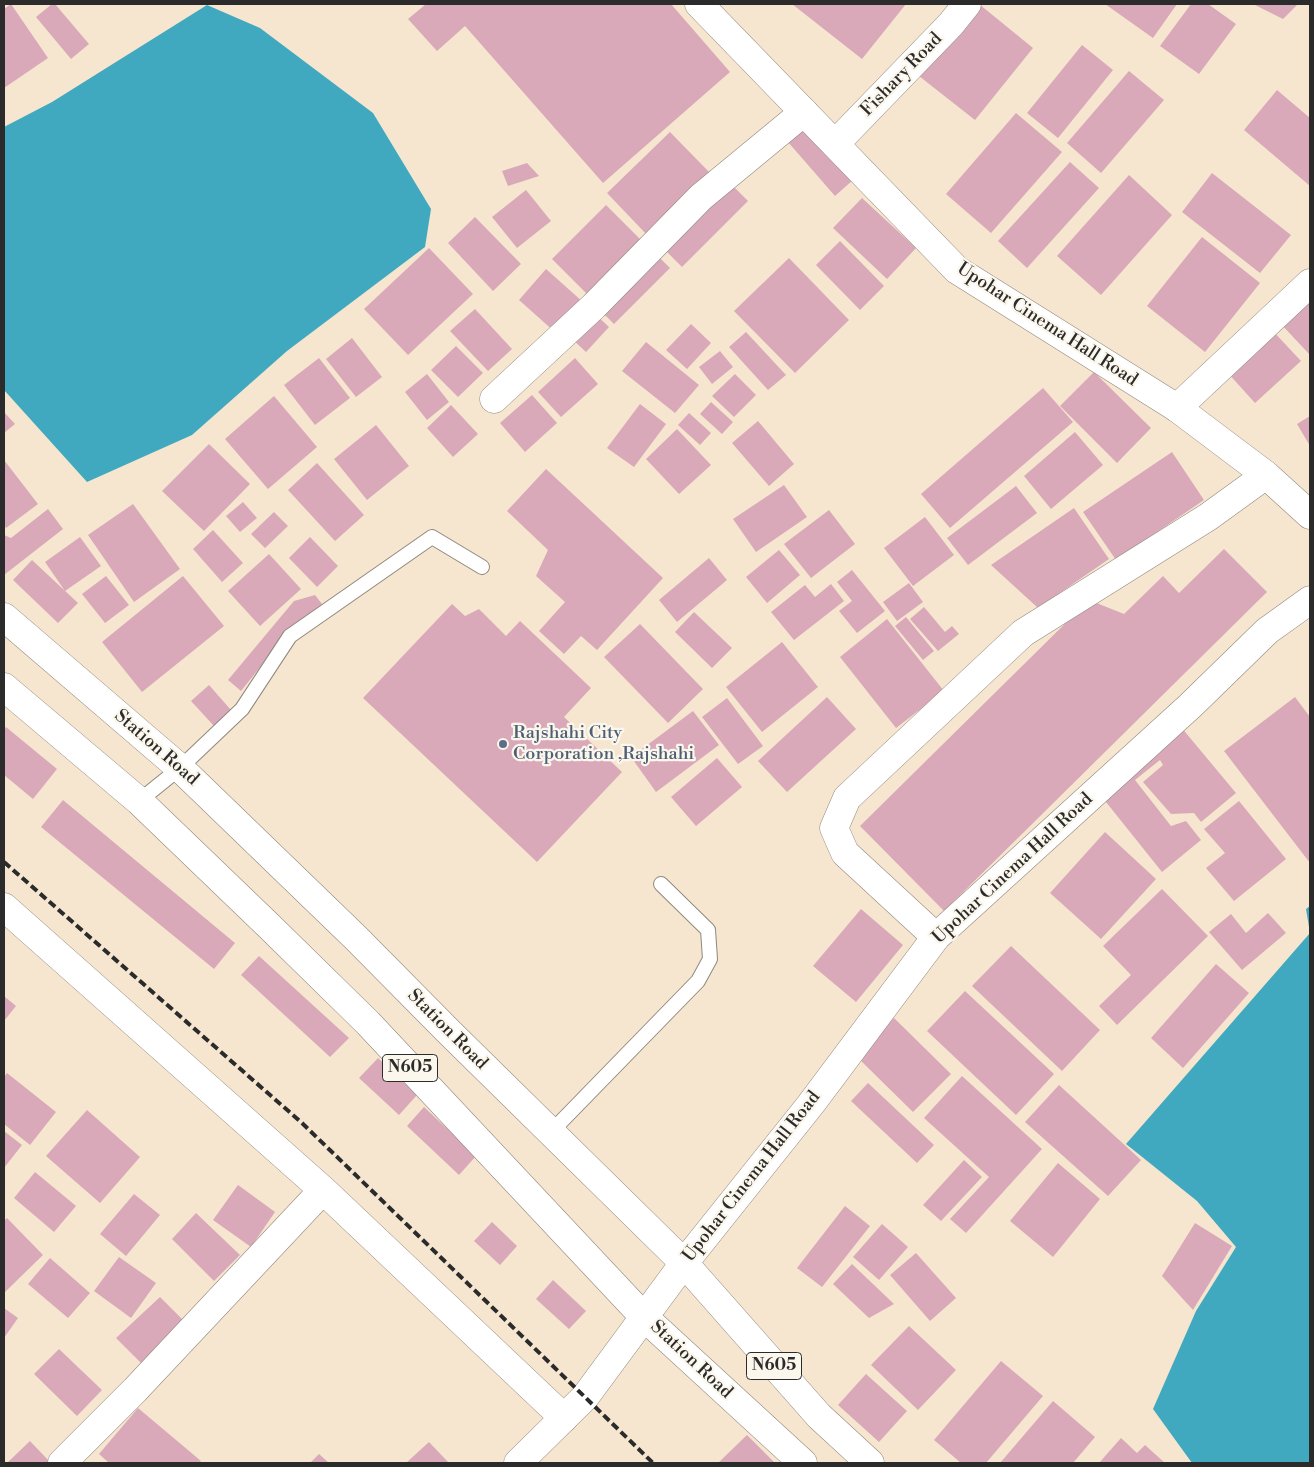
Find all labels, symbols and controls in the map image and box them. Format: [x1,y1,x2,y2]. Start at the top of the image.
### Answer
street label: Fishary Road [857,29,947,121]
street label: Upohar Cinema Hall Road [953,258,1141,392]
street label: Station Road [109,706,203,790]
place label: Rajshahi City Corporation ,Rajshahi [513,723,694,766]
marker: Rajshahi City Corporation ,Rajshahi [497,738,509,750]
street label: Upohar Cinema Hall Road [928,789,1098,949]
street label: Station Road [402,985,492,1075]
road number: N605 [382,1054,438,1082]
street label: Upohar Cinema Hall Road [678,1087,826,1267]
street label: Station Road [645,1316,737,1404]
road number: N605 [746,1352,802,1380]

